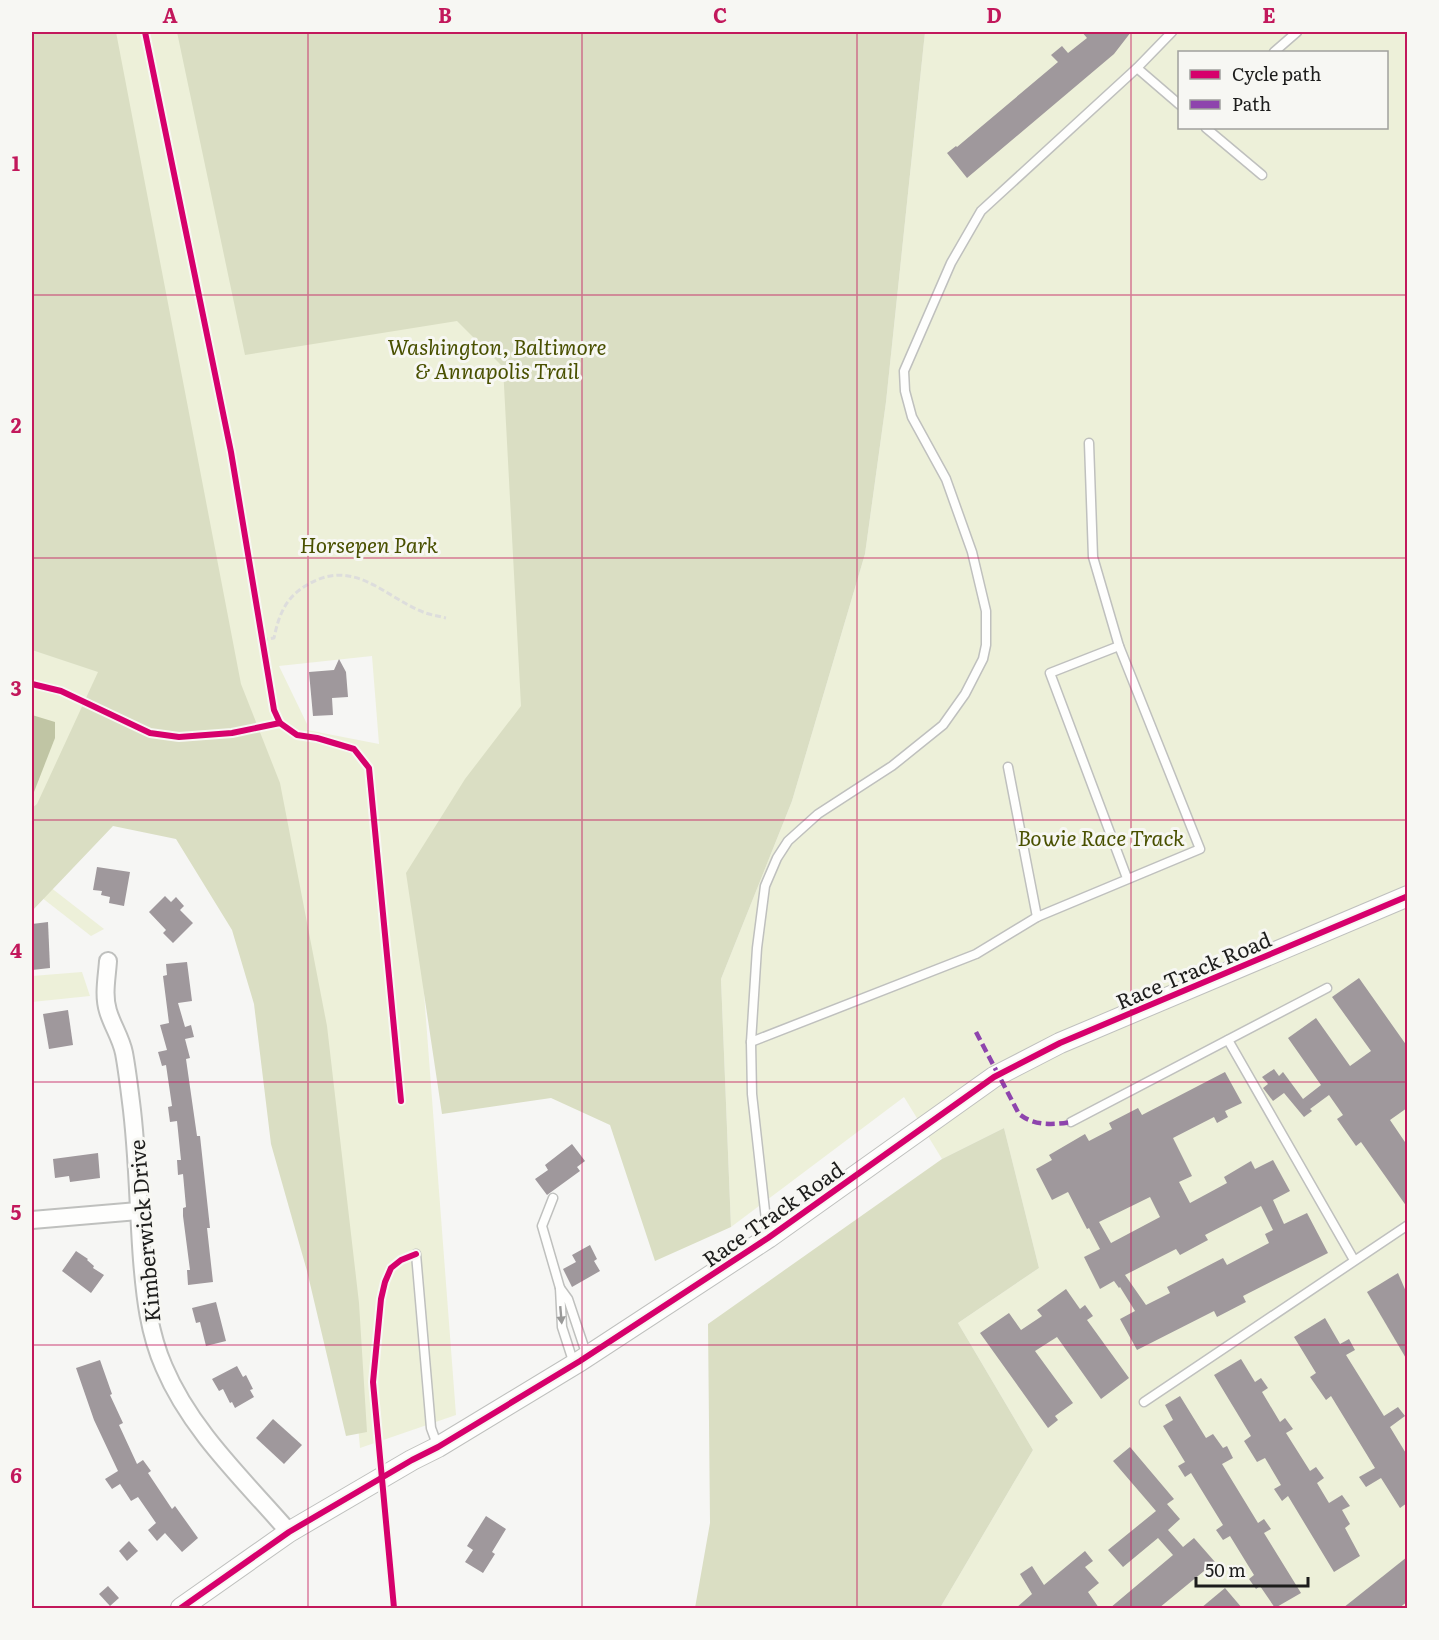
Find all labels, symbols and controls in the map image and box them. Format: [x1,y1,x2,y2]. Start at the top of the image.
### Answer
text: A [162,0,178,29]
text: B [438,0,452,29]
text: C [713,0,727,29]
text: D [986,0,1002,29]
text: E [1262,0,1276,29]
legend [1178,51,1388,129]
text: Cycle path [1232,60,1321,87]
text: Path [1232,90,1271,117]
text: 1 [12,147,20,177]
park label: Washington, Baltimore & Annapolis Trail [387,330,607,385]
text: 2 [11,409,22,439]
park label: Horsepen Park [300,528,439,559]
text: 3 [10,672,22,702]
park label: Bowie Race Track [1017,821,1185,852]
street label: Race Track Road [1111,922,1276,1016]
text: 4 [10,934,22,964]
street label: Kimberwick Drive [120,1138,166,1324]
street label: Race Track Road [695,1153,849,1273]
text: 5 [11,1196,22,1226]
one-way arrow [556,1305,566,1324]
text: 6 [10,1459,22,1489]
scale bar [1196,1550,1308,1588]
text: 50 m [1205,1556,1246,1583]

